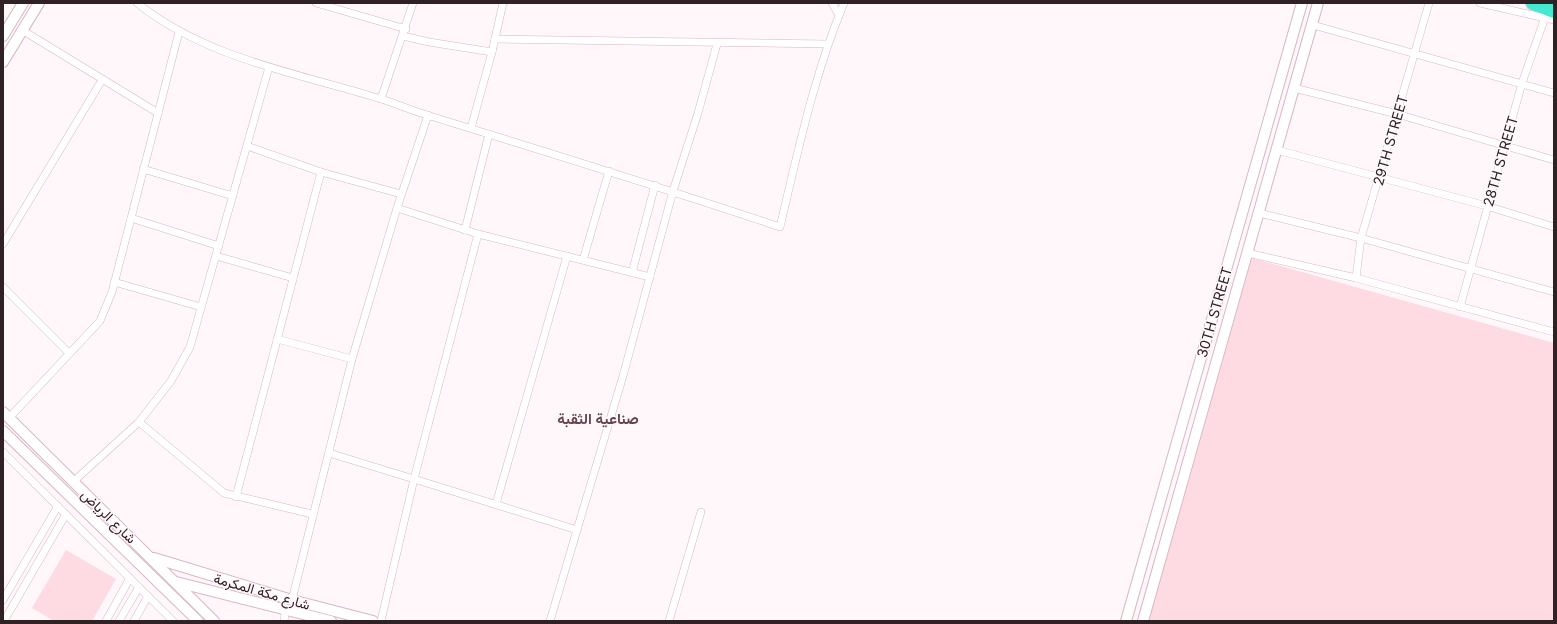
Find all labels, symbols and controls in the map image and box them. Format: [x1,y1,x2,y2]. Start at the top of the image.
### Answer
street label: 29TH STREET [1369,93,1411,187]
street label: 28TH STREET [1479,114,1521,208]
street label: 30TH STREET [1193,265,1235,359]
district label: صناعية الثقبة [557,409,639,428]
street label: شارع الرياض [76,485,140,549]
street label: شارع مكة المكرمة [211,569,312,616]

